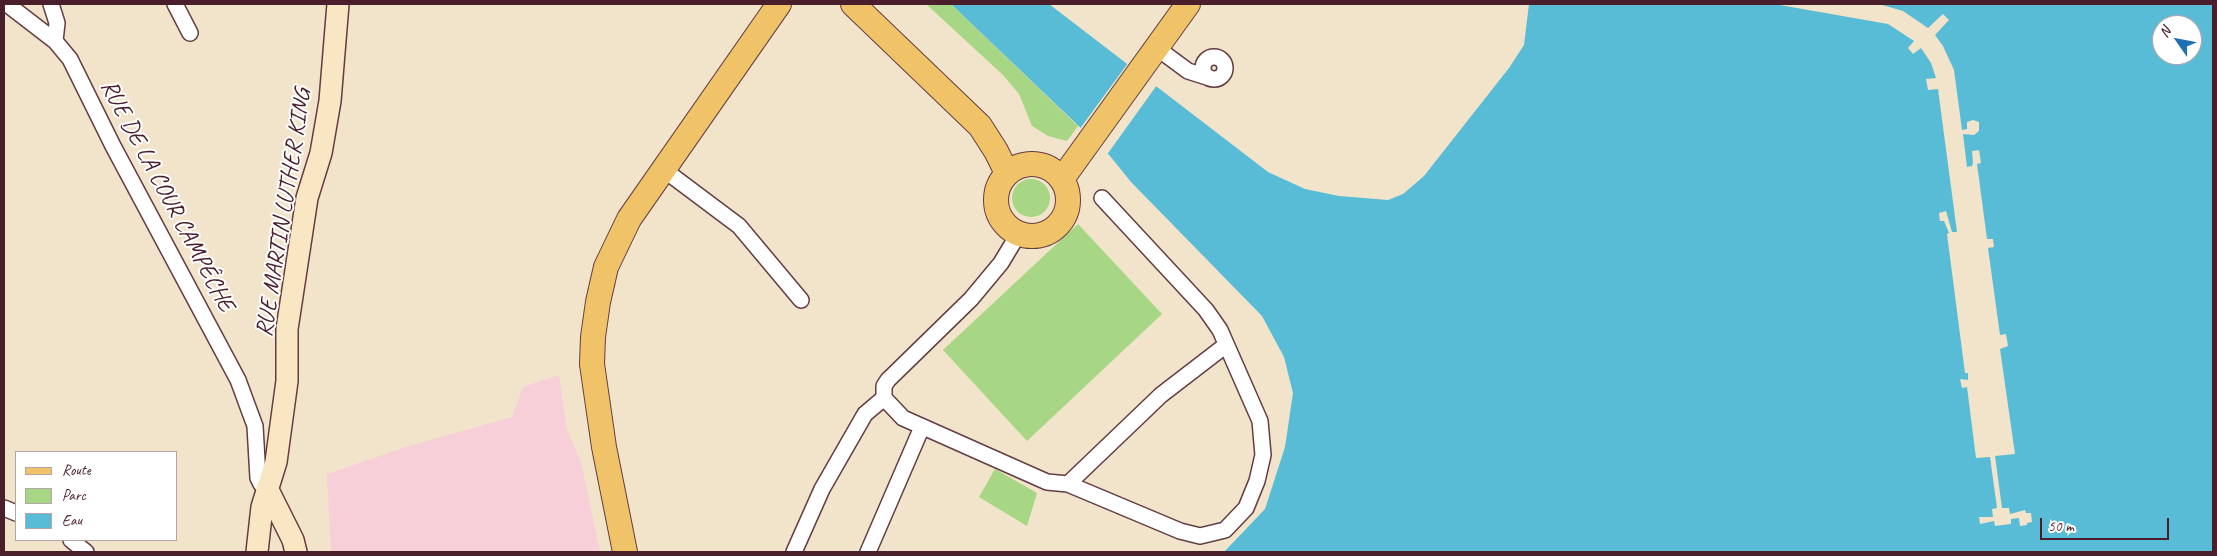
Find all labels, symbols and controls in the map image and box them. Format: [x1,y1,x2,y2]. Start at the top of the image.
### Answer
north arrow [2152,15,2202,65]
text: N [2155,24,2174,40]
street label: RUE DE LA COUR CAMPÊCHE [94,75,240,317]
street label: RUE MARTIN LUTHER KING [250,87,318,339]
legend [15,451,178,541]
text: Route [62,461,91,480]
text: Parc [62,486,86,505]
scale bar [2042,508,2171,540]
text: Eau [62,511,82,530]
text: 50 m [2048,517,2074,536]

